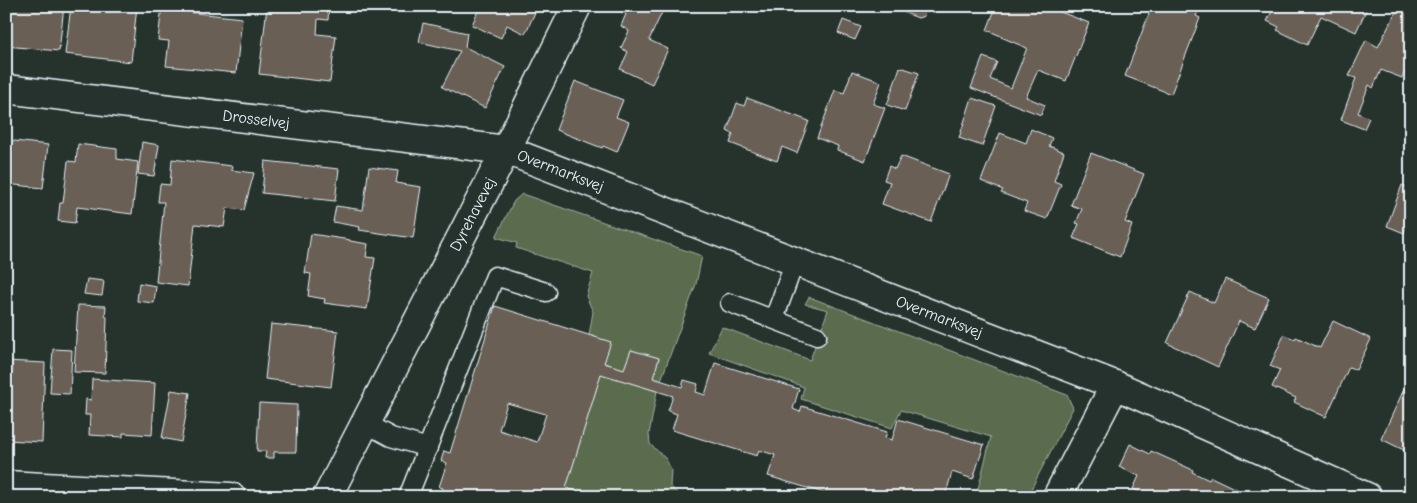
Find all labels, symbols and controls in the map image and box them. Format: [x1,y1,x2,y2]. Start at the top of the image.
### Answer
street label: Drosselvej [222,106,291,133]
street label: Overmarksvej [514,146,606,196]
street label: Dyrehavevej [446,174,499,254]
street label: Overmarksvej [893,292,985,342]

